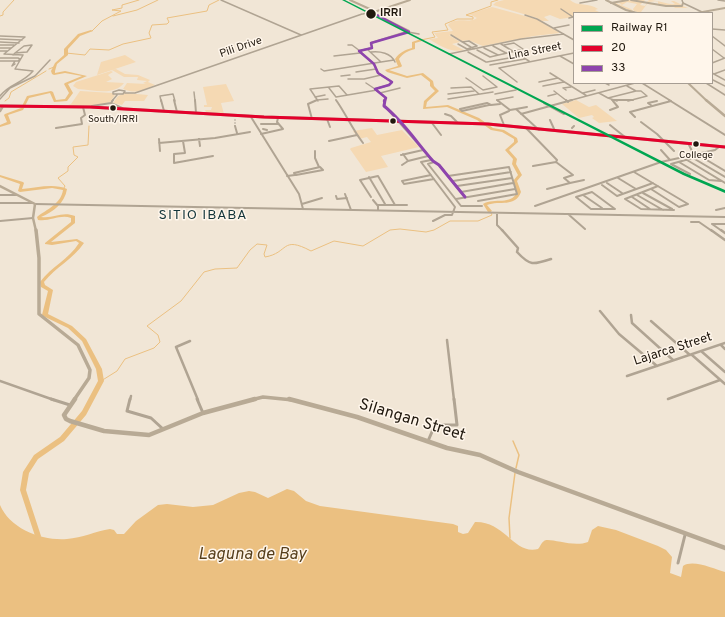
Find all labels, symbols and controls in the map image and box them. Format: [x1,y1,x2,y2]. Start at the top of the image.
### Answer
marker: IRRI [364,7,378,21]
place label: IRRI [380,7,402,21]
legend [573,12,713,84]
text: Railway R1 [611,20,668,36]
street label: Pili Drive [218,35,264,61]
street label: Lina Street [507,40,563,64]
text: 20 [611,40,626,56]
text: 33 [611,60,625,76]
marker: South/IRRI [108,103,118,113]
place label: South/IRRI [88,114,138,126]
unlabelled marker [388,116,398,126]
marker: College [691,139,701,149]
place label: College [679,150,713,162]
district label: SITIO IBABA [159,208,247,224]
street label: Lajarca Street [632,330,714,370]
street label: Silangan Street [356,396,468,446]
water label: Laguna de Bay [198,546,306,566]

